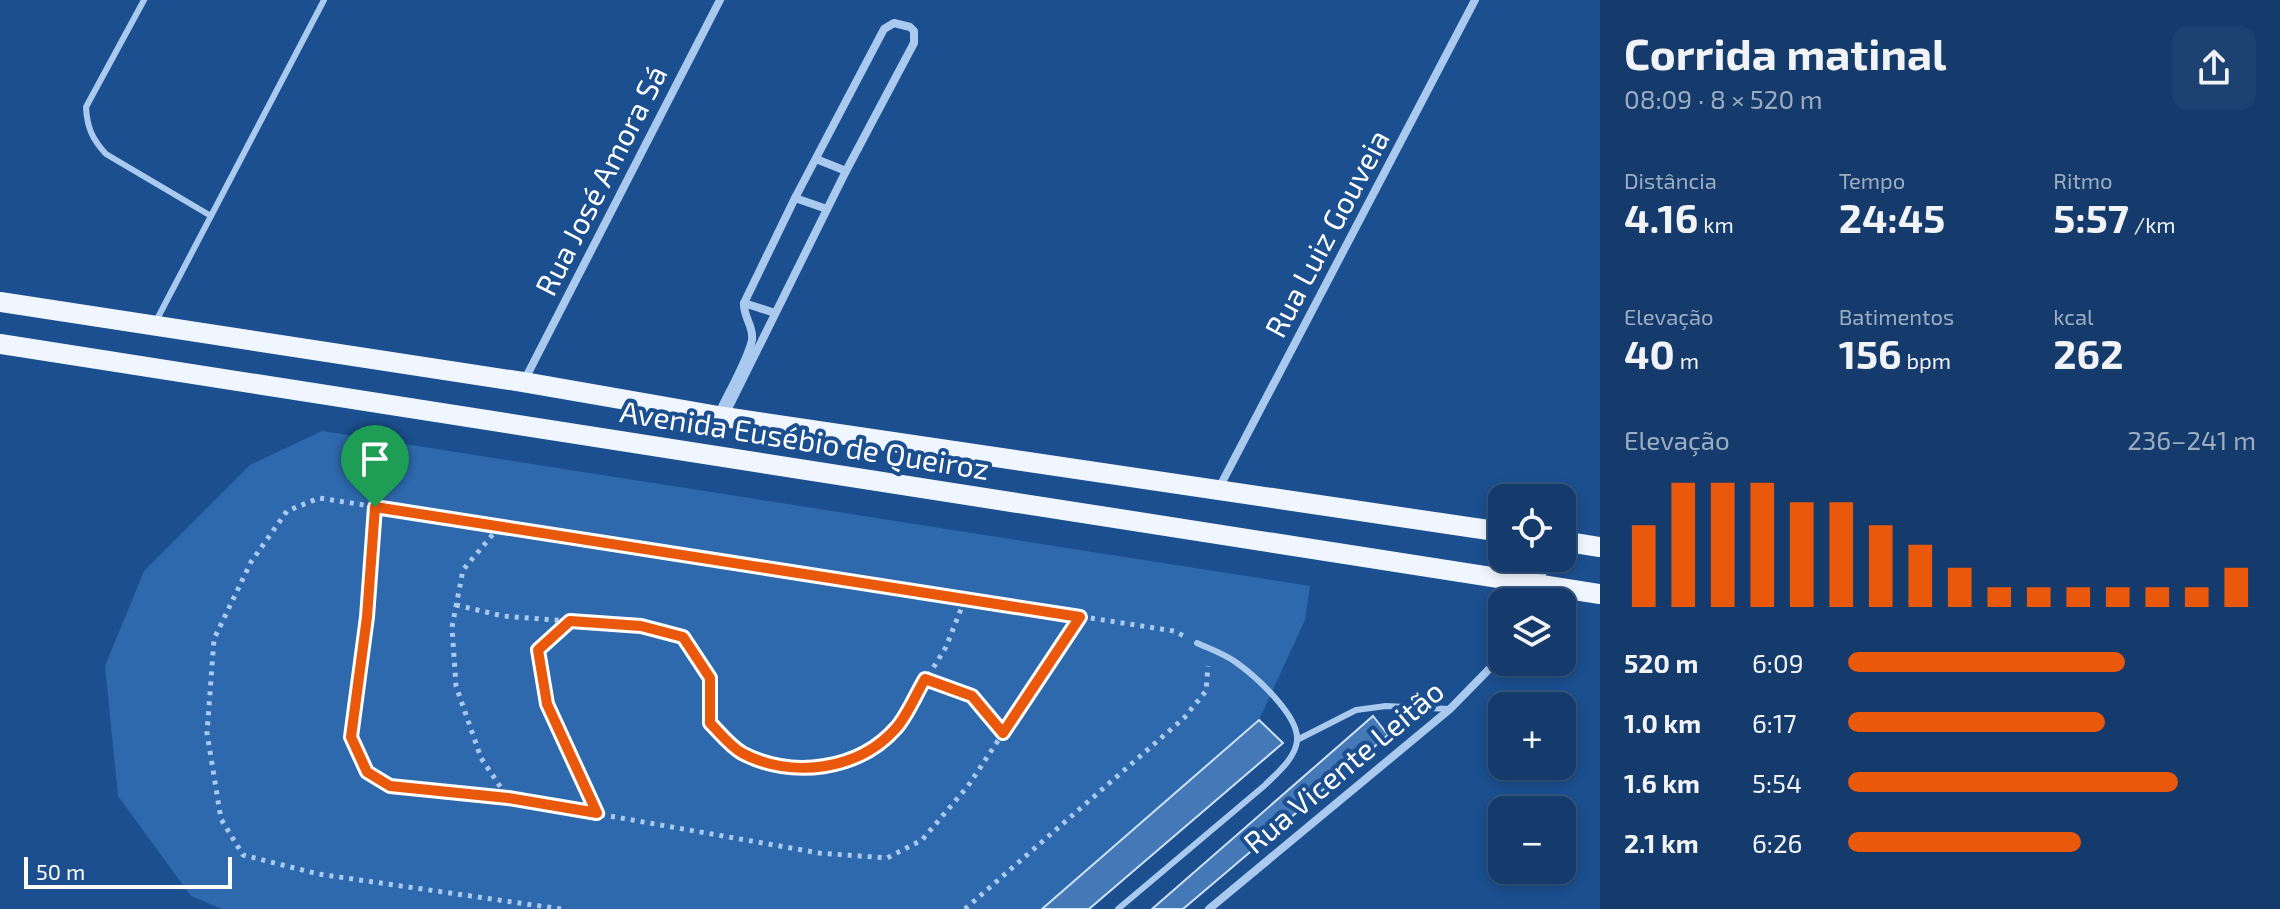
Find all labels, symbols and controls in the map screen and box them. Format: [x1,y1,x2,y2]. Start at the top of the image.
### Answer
text: Corrida matinal [1624,26,1946,79]
button: share [2172,26,2256,110]
street label: Rua José Amora Sá [526,59,674,301]
text: 08:09 · 8 × 520 m [1624,83,1823,114]
street label: Rua Luiz Gouveia [1256,123,1396,343]
text: Distância [1624,167,1717,193]
text: Tempo [1839,167,1905,193]
text: Ritmo [2053,167,2113,193]
text: 4.16 [1624,193,1698,241]
text: 24:45 [1839,193,1945,241]
text: 5:57 [2053,193,2129,241]
text: km [1698,211,1734,237]
text: /km [2129,211,2176,237]
text: Elevação [1624,303,1714,329]
text: Batimentos [1839,303,1954,329]
text: kcal [2053,303,2094,329]
text: 40 [1624,329,1675,377]
text: 156 [1839,329,1902,377]
text: 262 [2053,329,2123,377]
text: m [1675,347,1699,373]
text: bpm [1902,347,1951,373]
street label: Avenida Eusébio de Queiroz [618,392,992,486]
text: Elevação [1624,424,1730,455]
text: 236–241 m [2127,424,2256,455]
pin [341,425,409,507]
icon: arrive [353,437,397,481]
map controls [1488,484,1576,884]
button: locate [1488,484,1576,572]
button: layers [1488,588,1576,676]
text: 520 m [1624,647,1698,678]
text: 6:09 [1752,647,1804,678]
street label: Rua Vicente Leitão [1236,672,1450,860]
button: + [1488,692,1576,780]
text: 1.0 km [1624,707,1701,738]
text: 6:17 [1752,707,1797,738]
text: 1.6 km [1624,767,1700,798]
text: 5:54 [1752,767,1802,798]
button: − [1488,796,1576,884]
text: 2.1 km [1624,827,1699,858]
text: 6:26 [1752,827,1803,858]
scale bar [24,853,232,889]
text: 50 m [36,858,85,884]

